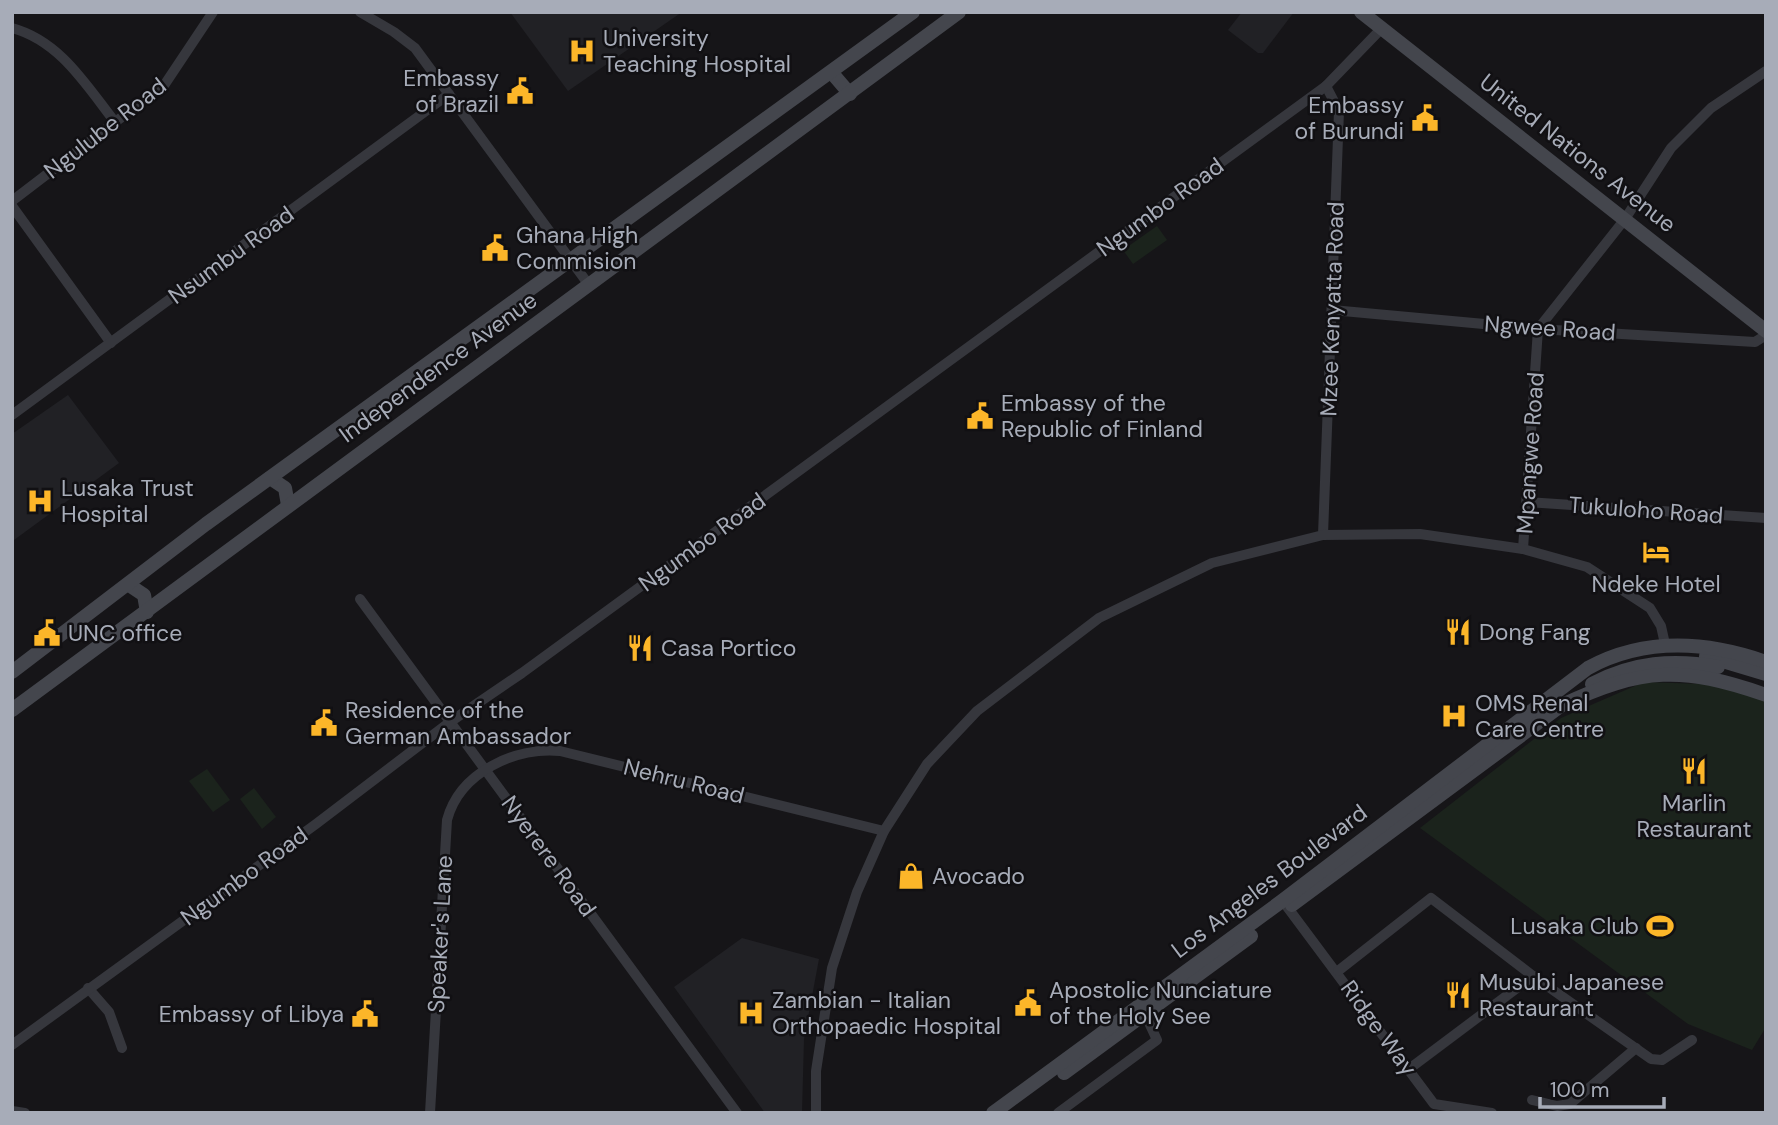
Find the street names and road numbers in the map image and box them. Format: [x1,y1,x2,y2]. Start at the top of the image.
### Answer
street label: United Nations Avenue [1474,67,1682,239]
street label: Ngulube Road [38,71,172,185]
street label: Ngumbo Road [1090,151,1230,263]
street label: Nsumbu Road [162,199,300,311]
street label: Mzee Kenyatta Road [1313,201,1351,417]
street label: Independence Avenue [333,285,543,449]
street label: Ngwee Road [1483,308,1617,348]
street label: Mpangwe Road [1509,371,1551,535]
street label: Ngumbo Road [632,486,772,598]
street label: Tukuloho Road [1568,490,1724,530]
street label: Nehru Road [620,752,748,810]
street label: Nyerere Road [495,789,603,923]
street label: Los Angeles Boulevard [1165,797,1373,965]
street label: Ngumbo Road [174,820,314,932]
street label: Speaker's Lane [421,854,459,1014]
street label: Ridge Way [1334,974,1424,1082]

